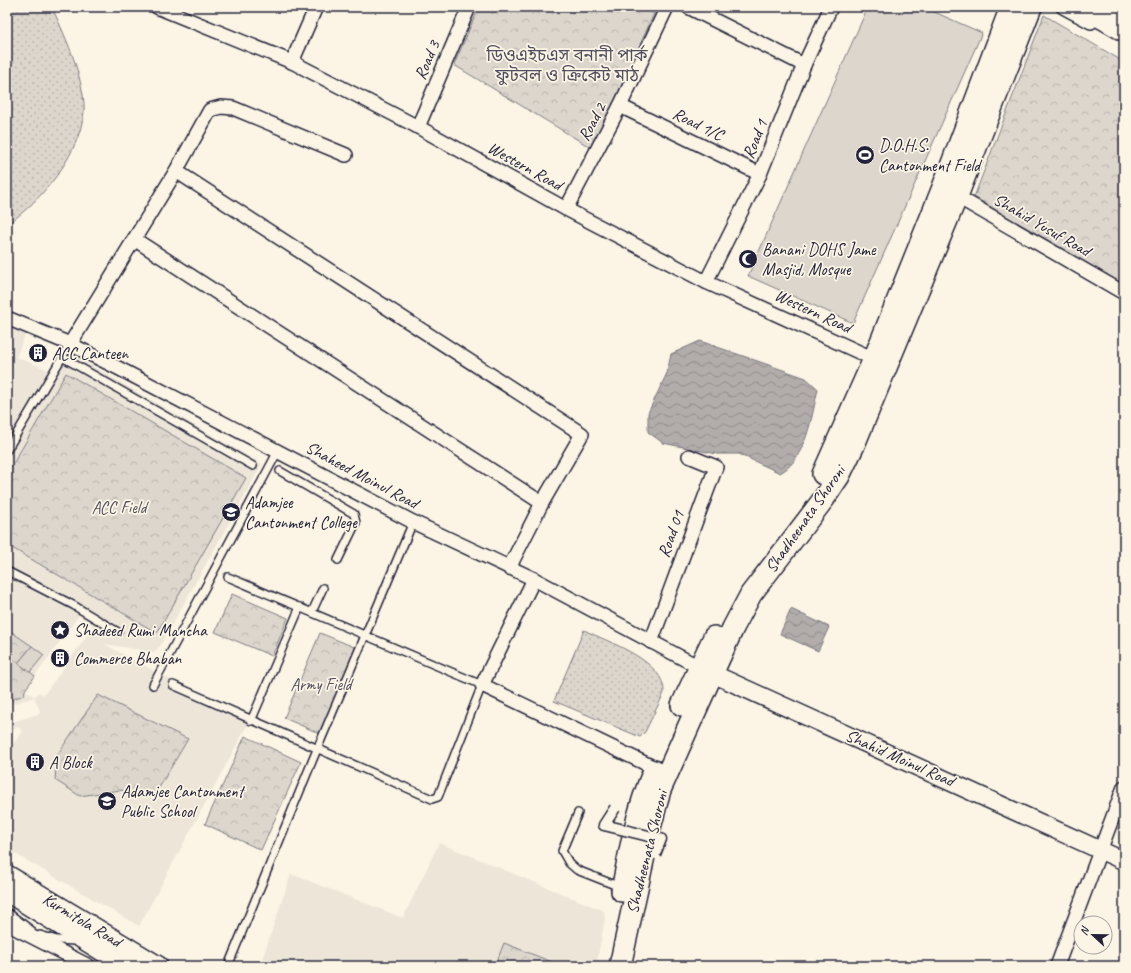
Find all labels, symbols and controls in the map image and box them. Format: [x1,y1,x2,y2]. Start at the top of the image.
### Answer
street label: Road 3 [409,36,445,83]
park label: ডিওএইচএস বনানী পার্ক ফুটবল ও ক্রিকেট মাঠ [485,44,648,86]
street label: Road 2 [573,98,611,145]
street label: Road 1/C [669,103,729,146]
street label: Road 1 [738,115,773,162]
place label: D.O.H.S. Cantonment Field [879,135,983,176]
street label: Western Road [484,137,569,197]
sports icon: D.O.H.S. Cantonment Field [854,144,876,166]
street label: Shahid Yusuf Road [990,189,1096,262]
place label: Banani DOHS Jame Masjid, Mosque [762,239,877,280]
mosque icon: Banani DOHS Jame Masjid, Mosque [737,248,759,270]
street label: Western Road [771,284,858,339]
building icon: ACC Canteen [27,342,49,364]
place label: ACC Canteen [52,343,129,364]
street label: Shaheed Moinul Road [302,437,424,515]
street label: Shadheenata Shoroni [760,460,851,577]
place label: Adamjee Cantonment College [245,492,358,533]
park label: ACC Field [92,497,150,518]
school or university icon: Adamjee Cantonment College [220,501,242,523]
street label: Road 01 [653,507,690,560]
place icon: Shadeed Rumi Mancha [49,619,71,641]
place label: Shadeed Rumi Mancha [74,620,208,641]
building icon: Commerce Bhaban [49,647,71,669]
place label: Commerce Bhaban [74,648,182,669]
park label: Army Field [291,674,355,695]
street label: Shahid Moinul Road [842,725,960,792]
building icon: A Block [24,751,46,773]
place label: A Block [49,752,93,773]
place label: Adamjee Cantonment Public School [121,781,246,822]
street label: Shadheenata Shoroni [622,787,673,916]
school or university icon: Adamjee Cantonment Public School [96,790,118,812]
street label: Kurmitola Road [39,888,128,953]
north arrow [1073,915,1113,955]
text: N [1076,923,1092,937]

